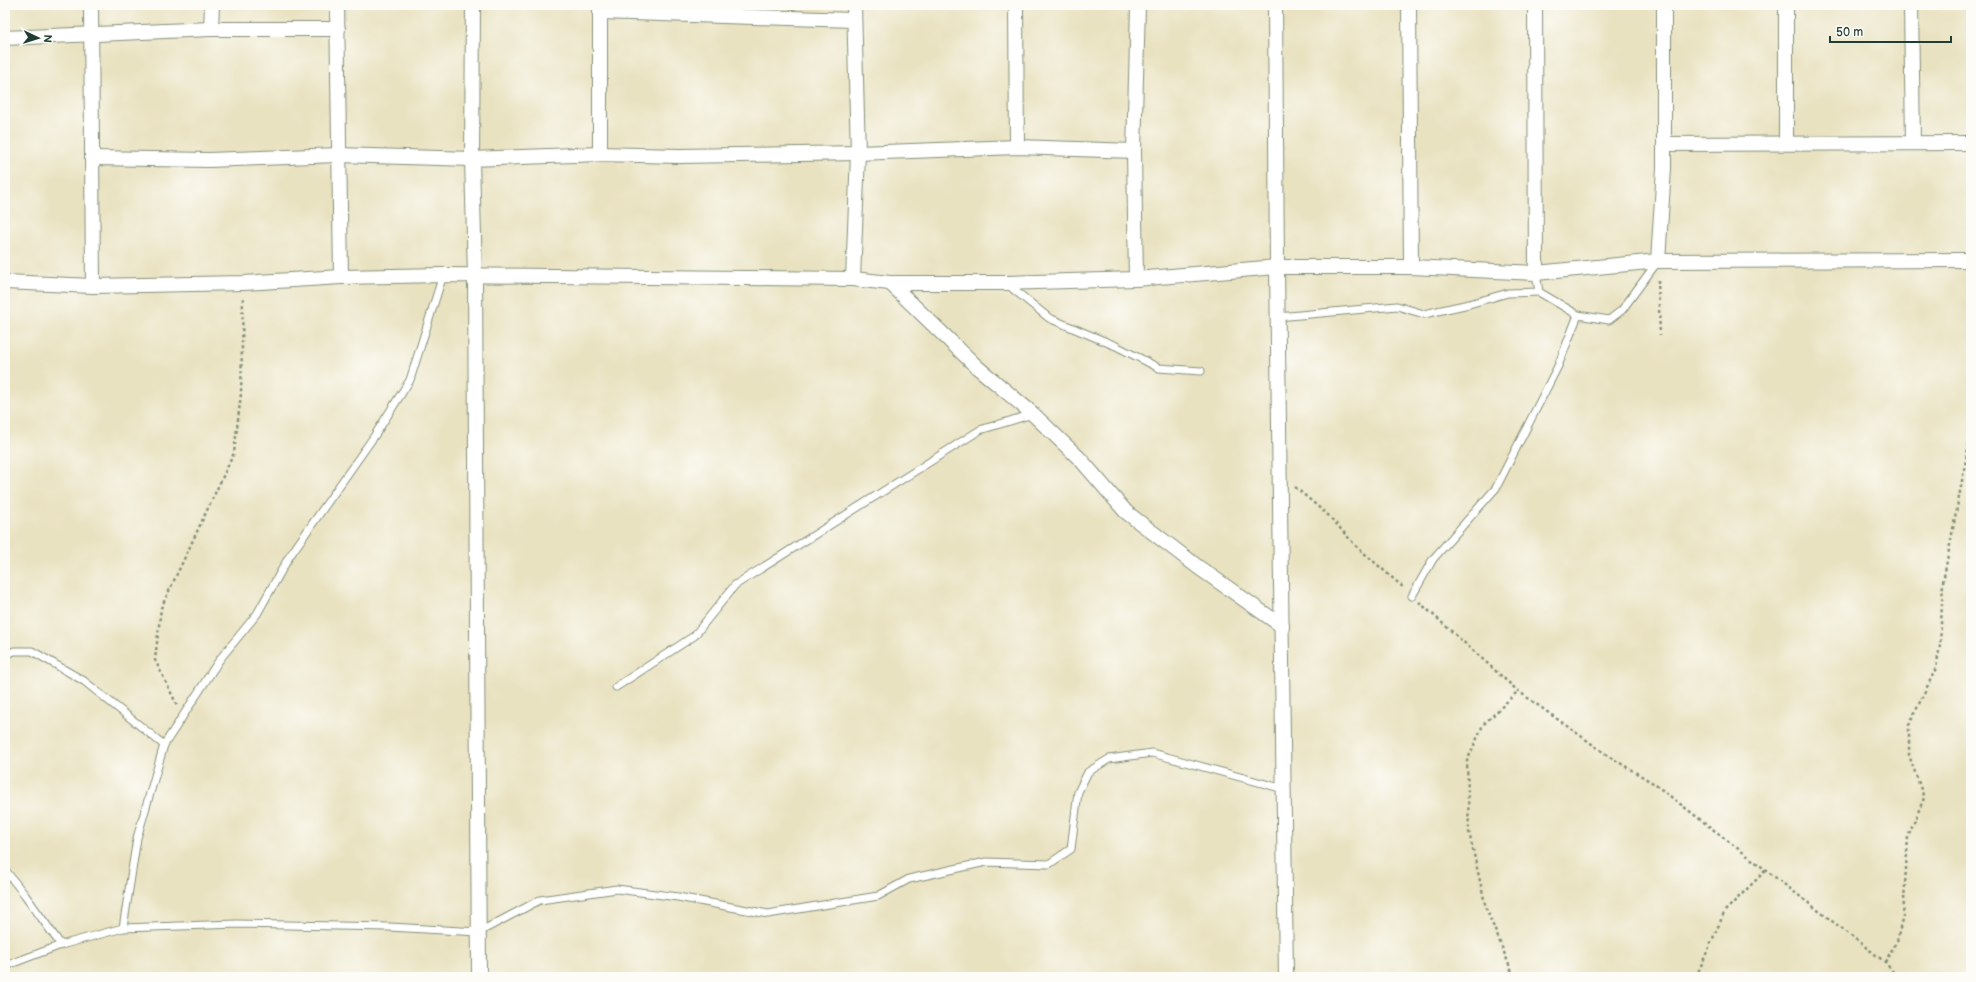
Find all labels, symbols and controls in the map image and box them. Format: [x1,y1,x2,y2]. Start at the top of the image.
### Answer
north arrow [18,18,58,58]
scale bar [1830,18,1951,44]
text: 50 m [1836,25,1863,40]
text: N [41,34,54,43]

